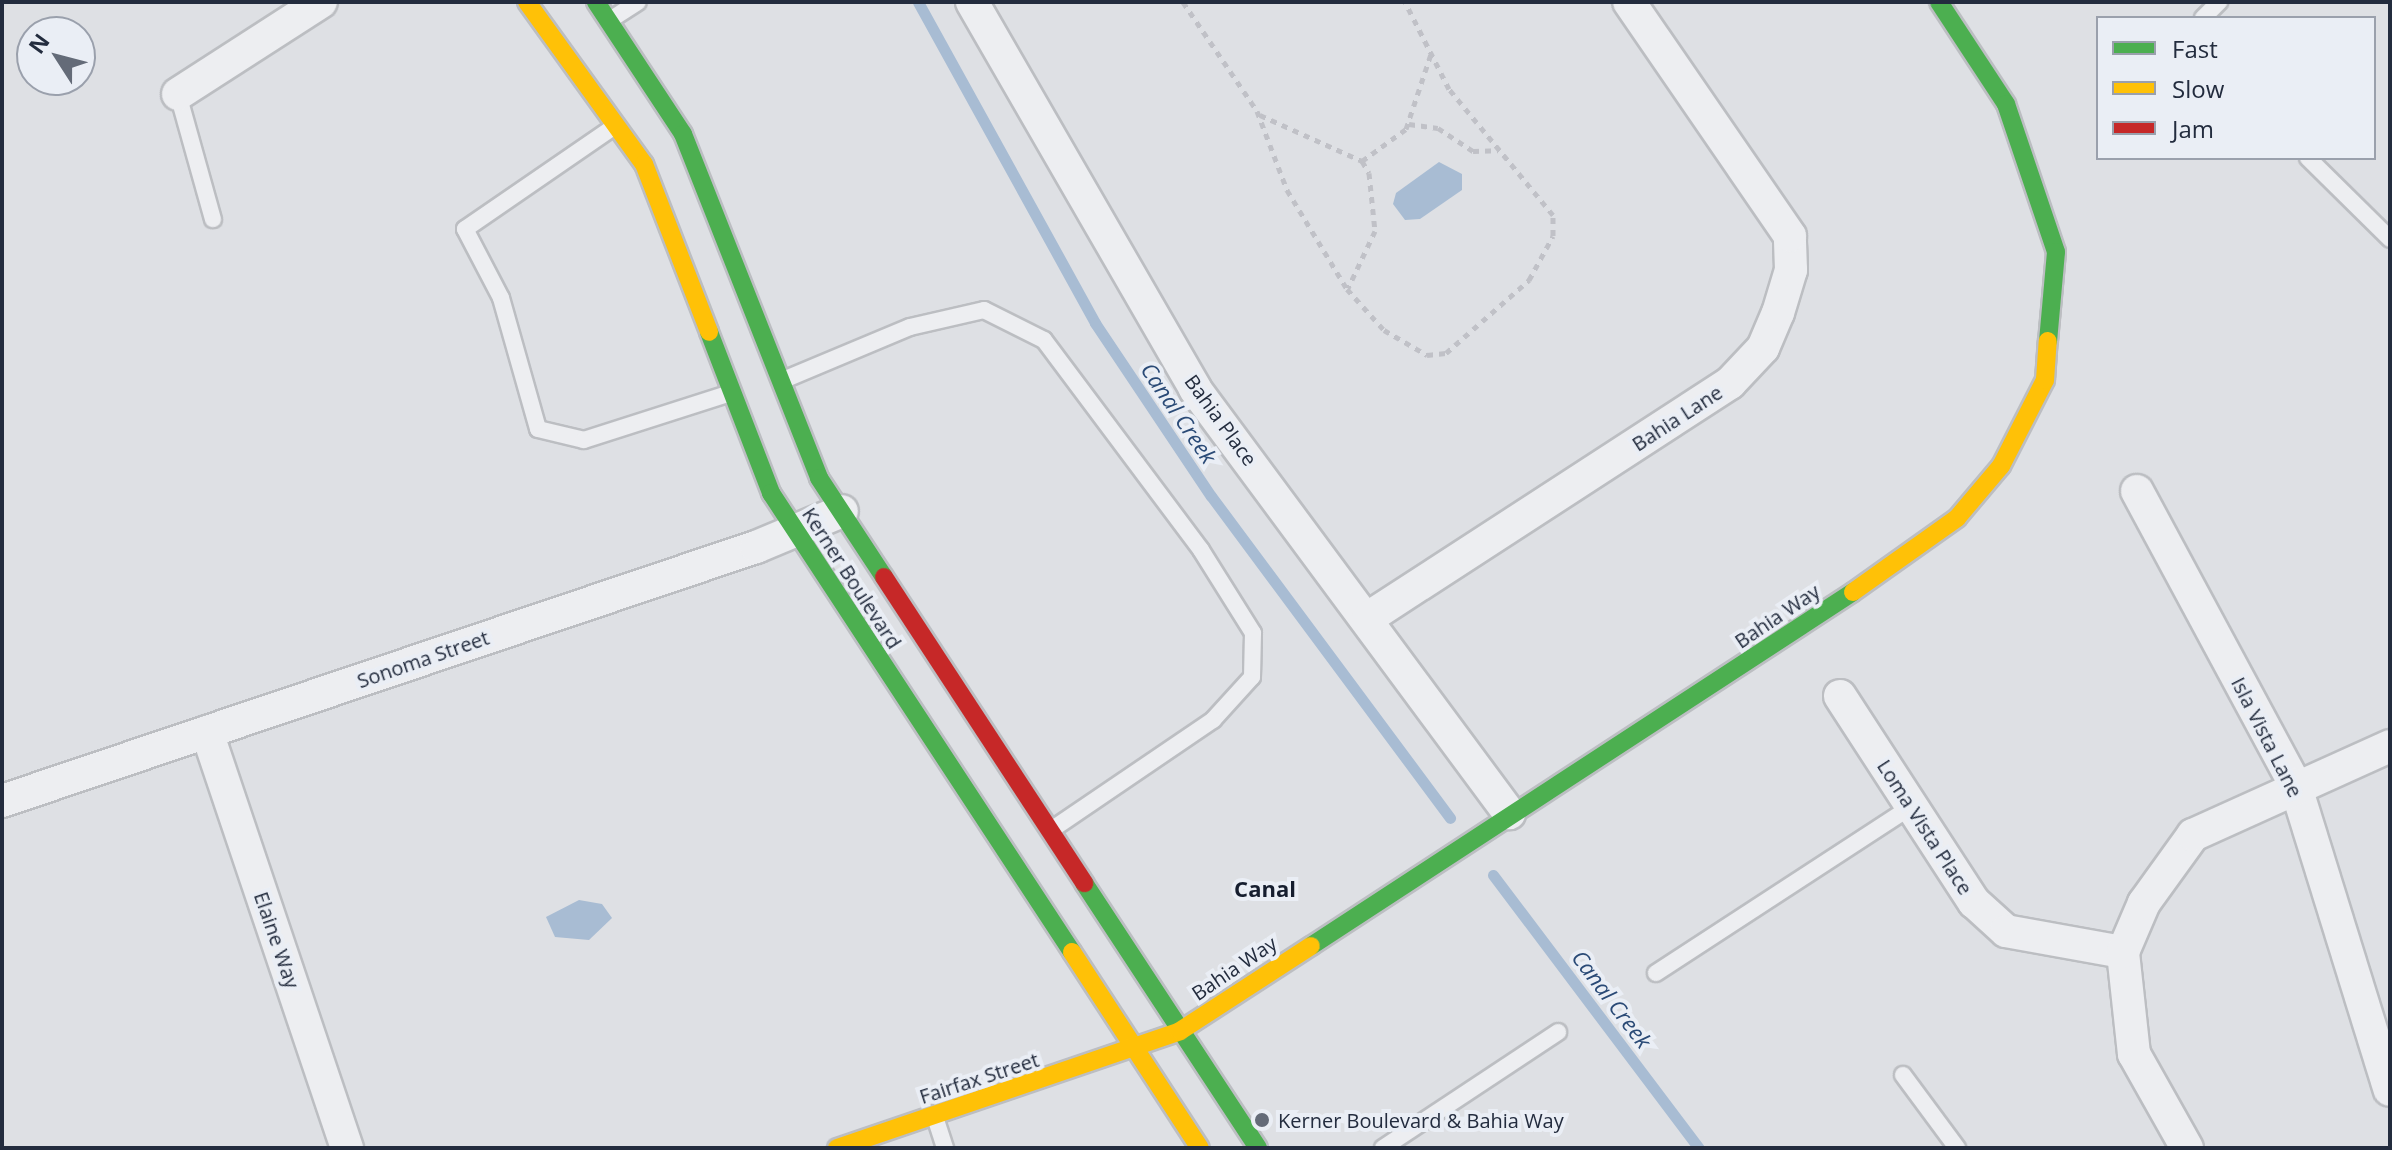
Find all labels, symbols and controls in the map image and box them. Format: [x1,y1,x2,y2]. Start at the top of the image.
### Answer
north arrow [16,16,96,96]
legend [2096,16,2376,160]
text: N [21,27,56,59]
text: Fast [2172,32,2218,65]
text: Slow [2172,72,2224,105]
text: Jam [2172,112,2214,145]
water label: Canal Creek [1136,358,1222,468]
street label: Bahia Place [1180,370,1262,470]
street label: Bahia Lane [1627,380,1727,456]
street label: Kerner Boulevard [797,503,907,653]
street label: Bahia Way [1730,579,1824,653]
street label: Sonoma Street [354,625,492,693]
street label: Isla Vista Lane [2226,673,2308,801]
street label: Loma Vista Place [1872,755,1978,899]
district label: Canal [1234,876,1296,902]
street label: Elaine Way [249,889,305,991]
street label: Bahia Way [1187,931,1281,1005]
water label: Canal Creek [1567,945,1657,1053]
street label: Fairfax Street [916,1047,1042,1109]
place label: Kerner Boulevard & Bahia Way [1278,1108,1564,1132]
marker: Kerner Boulevard & Bahia Way [1253,1111,1271,1129]

